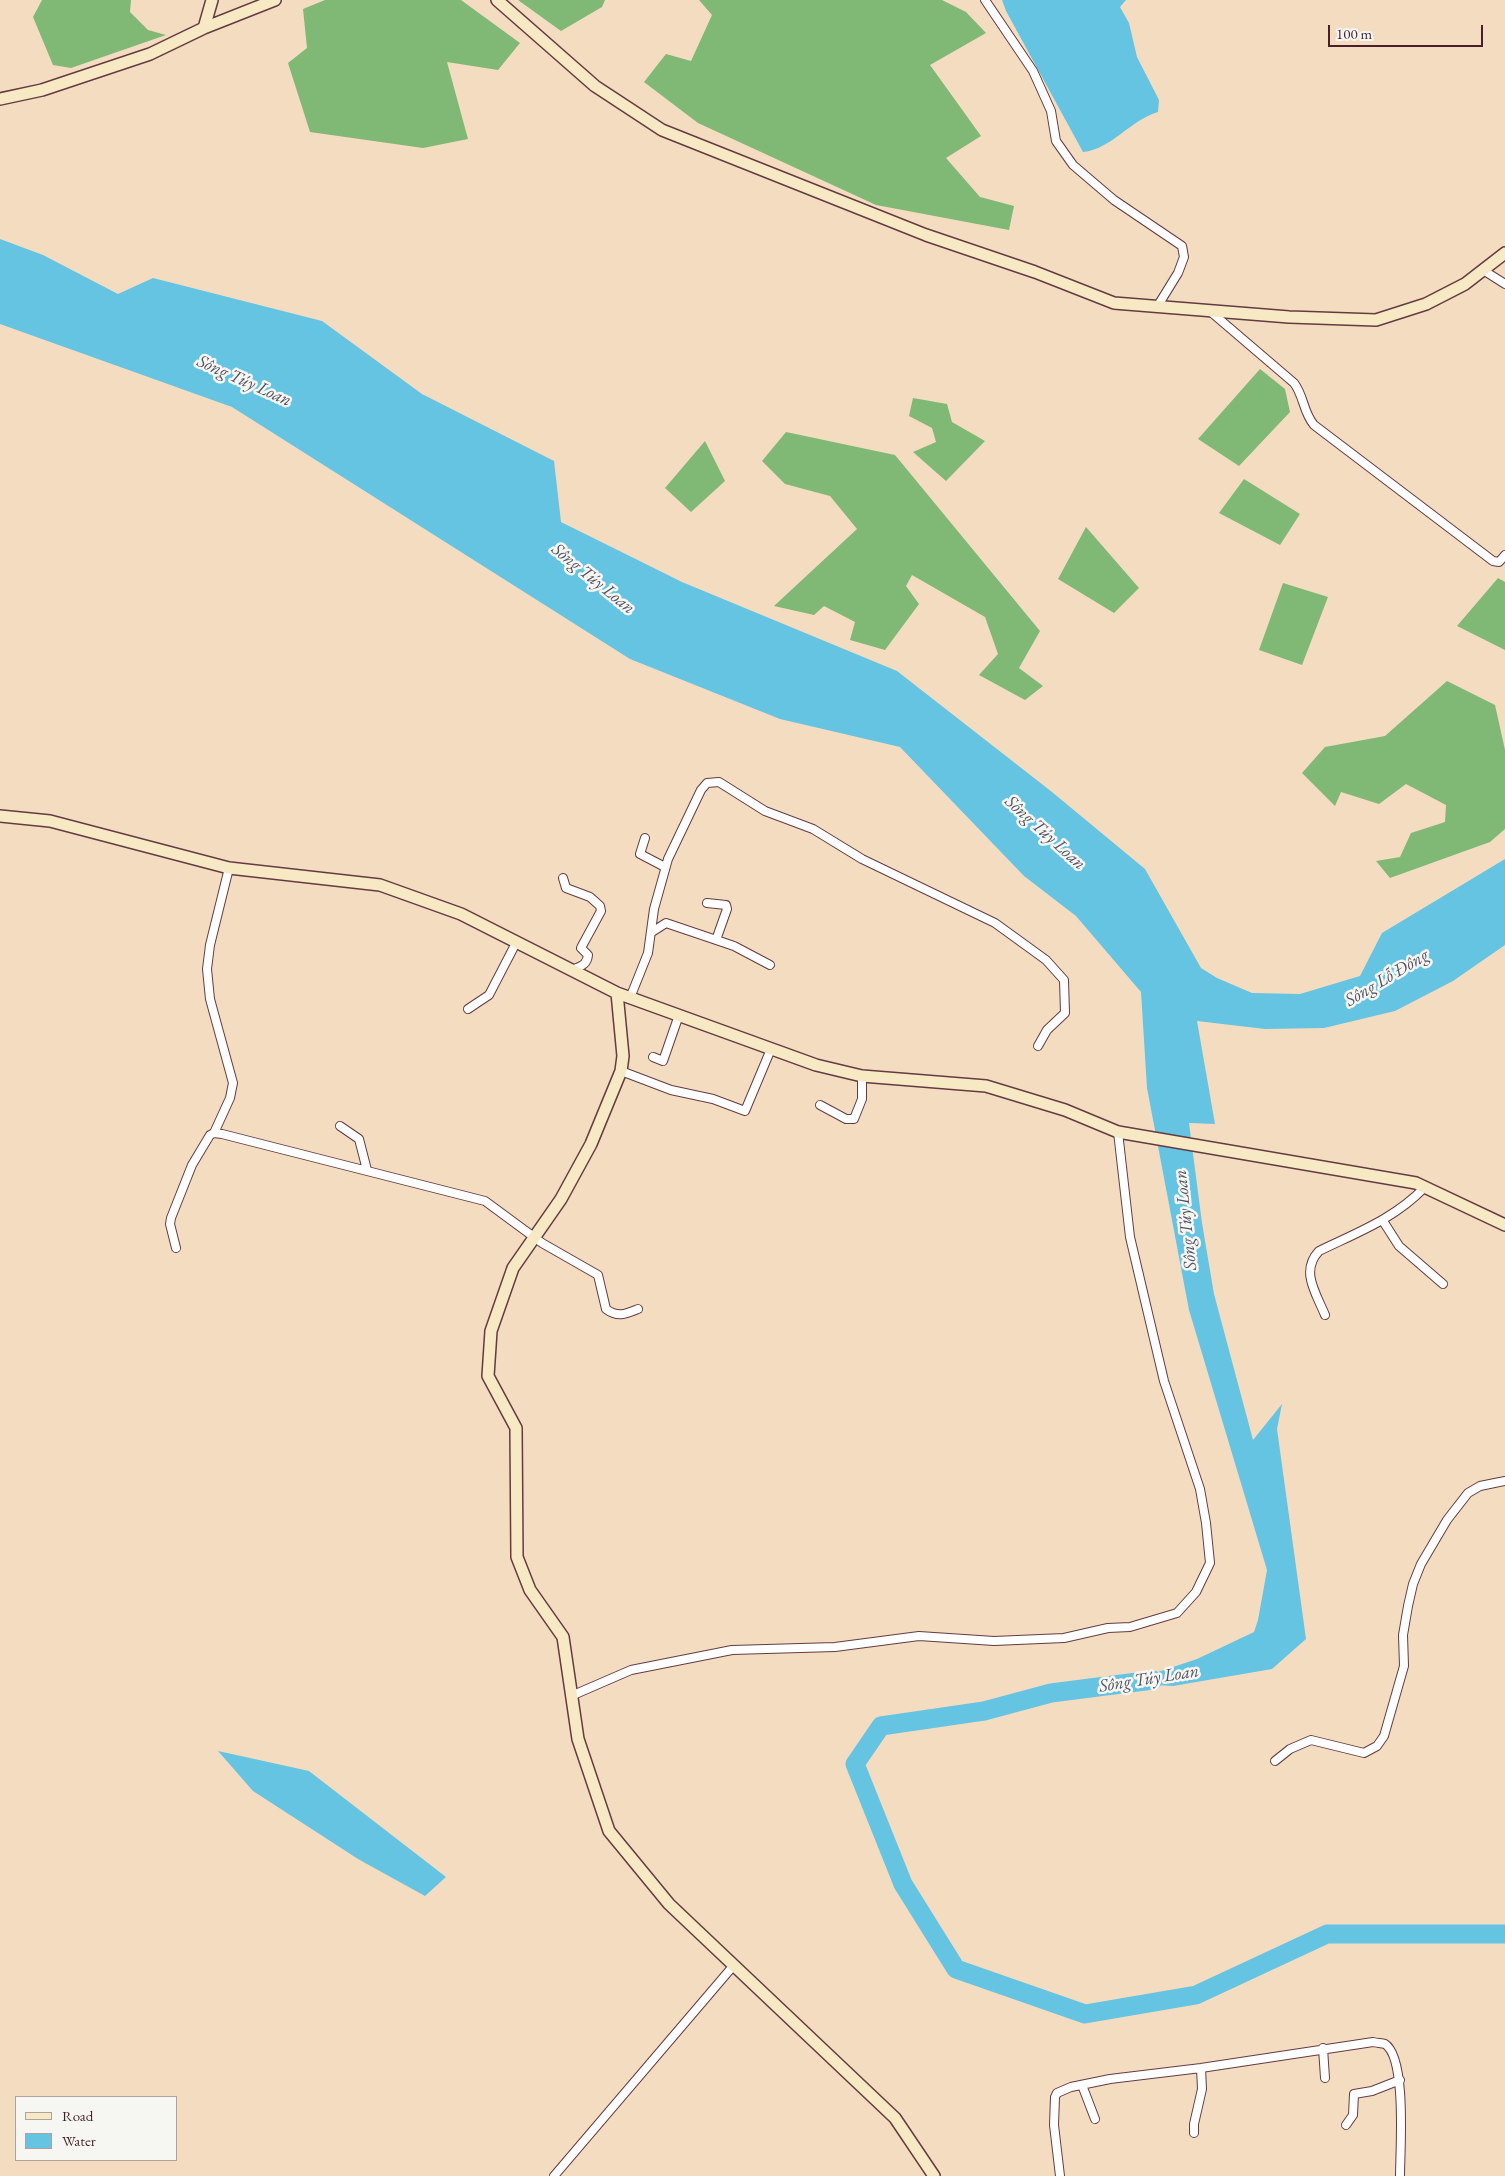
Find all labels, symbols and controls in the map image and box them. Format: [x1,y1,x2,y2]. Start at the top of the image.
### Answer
scale bar [1330,15,1485,47]
text: 100 m [1336,24,1372,43]
water label: Sông Túy Loan [193,351,295,411]
water label: Sông Túy Loan [547,539,639,619]
water label: Sông Túy Loan [1000,791,1090,875]
water label: Sông Lỗ Đông [1341,945,1433,1011]
water label: Sông Túy Loan [1170,1169,1202,1271]
water label: Sông Túy Loan [1097,1660,1201,1698]
legend [15,2096,178,2161]
text: Road [62,2106,93,2125]
text: Water [62,2131,96,2150]

